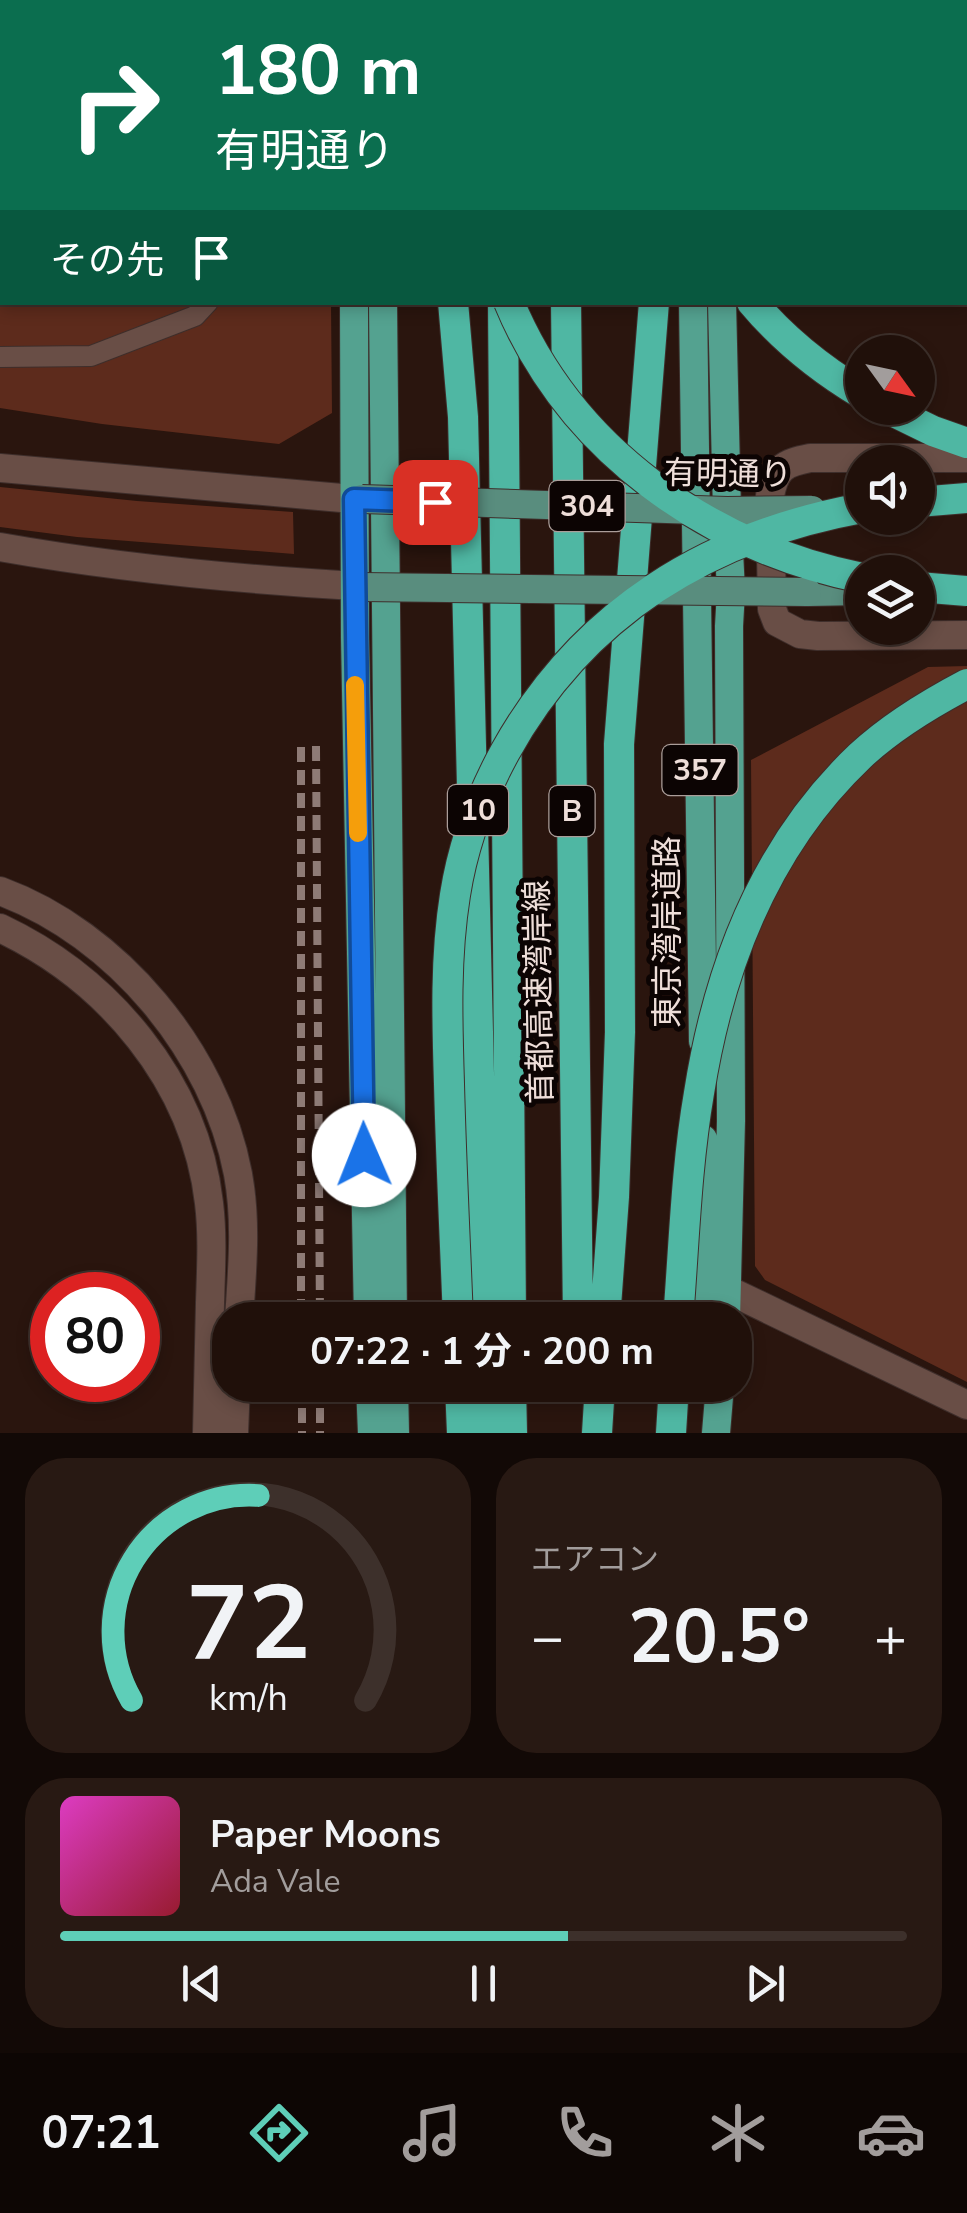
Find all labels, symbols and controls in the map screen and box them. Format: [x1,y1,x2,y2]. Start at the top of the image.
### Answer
text: 180 m [215,23,421,119]
icon: right [50,40,180,170]
text: 有明通り [215,121,395,182]
icon: arrive [184,230,239,285]
text: その先 [50,235,164,286]
north arrow [845,335,935,425]
map controls [845,335,935,645]
button: sound [845,445,935,535]
street label: 有明通り [664,451,792,497]
pin [393,460,478,545]
icon: arrive [408,475,463,530]
road number: 304 [550,481,624,531]
button: layers [845,555,935,645]
road number: 357 [662,745,738,795]
road number: 10 [448,785,508,835]
road number: B [550,786,594,836]
street label: 東京湾岸道路 [646,836,689,1028]
street label: 首都高速湾岸線 [516,880,562,1104]
position arrow [312,1103,416,1207]
speed limit sign: 80 [30,1272,160,1402]
text: 07:22 · 1 分 · 200 m [310,1326,654,1377]
text: エアコン [531,1538,659,1581]
text: 72 [186,1553,310,1695]
text: 20.5° [628,1586,810,1688]
text: − [531,1600,564,1675]
text: + [874,1600,907,1675]
text: km/h [209,1674,287,1723]
text: Paper Moons [210,1809,441,1860]
text: Ada Vale [210,1860,341,1903]
icon: previous [174,1956,229,2011]
icon: pause [456,1956,511,2011]
icon: next [738,1956,793,2011]
icon: directions [244,2098,314,2168]
icon: music [397,2098,467,2168]
icon: phone [550,2098,620,2168]
icon: climate [703,2098,773,2168]
icon: car [856,2098,926,2168]
text: 07:21 [41,2103,161,2164]

